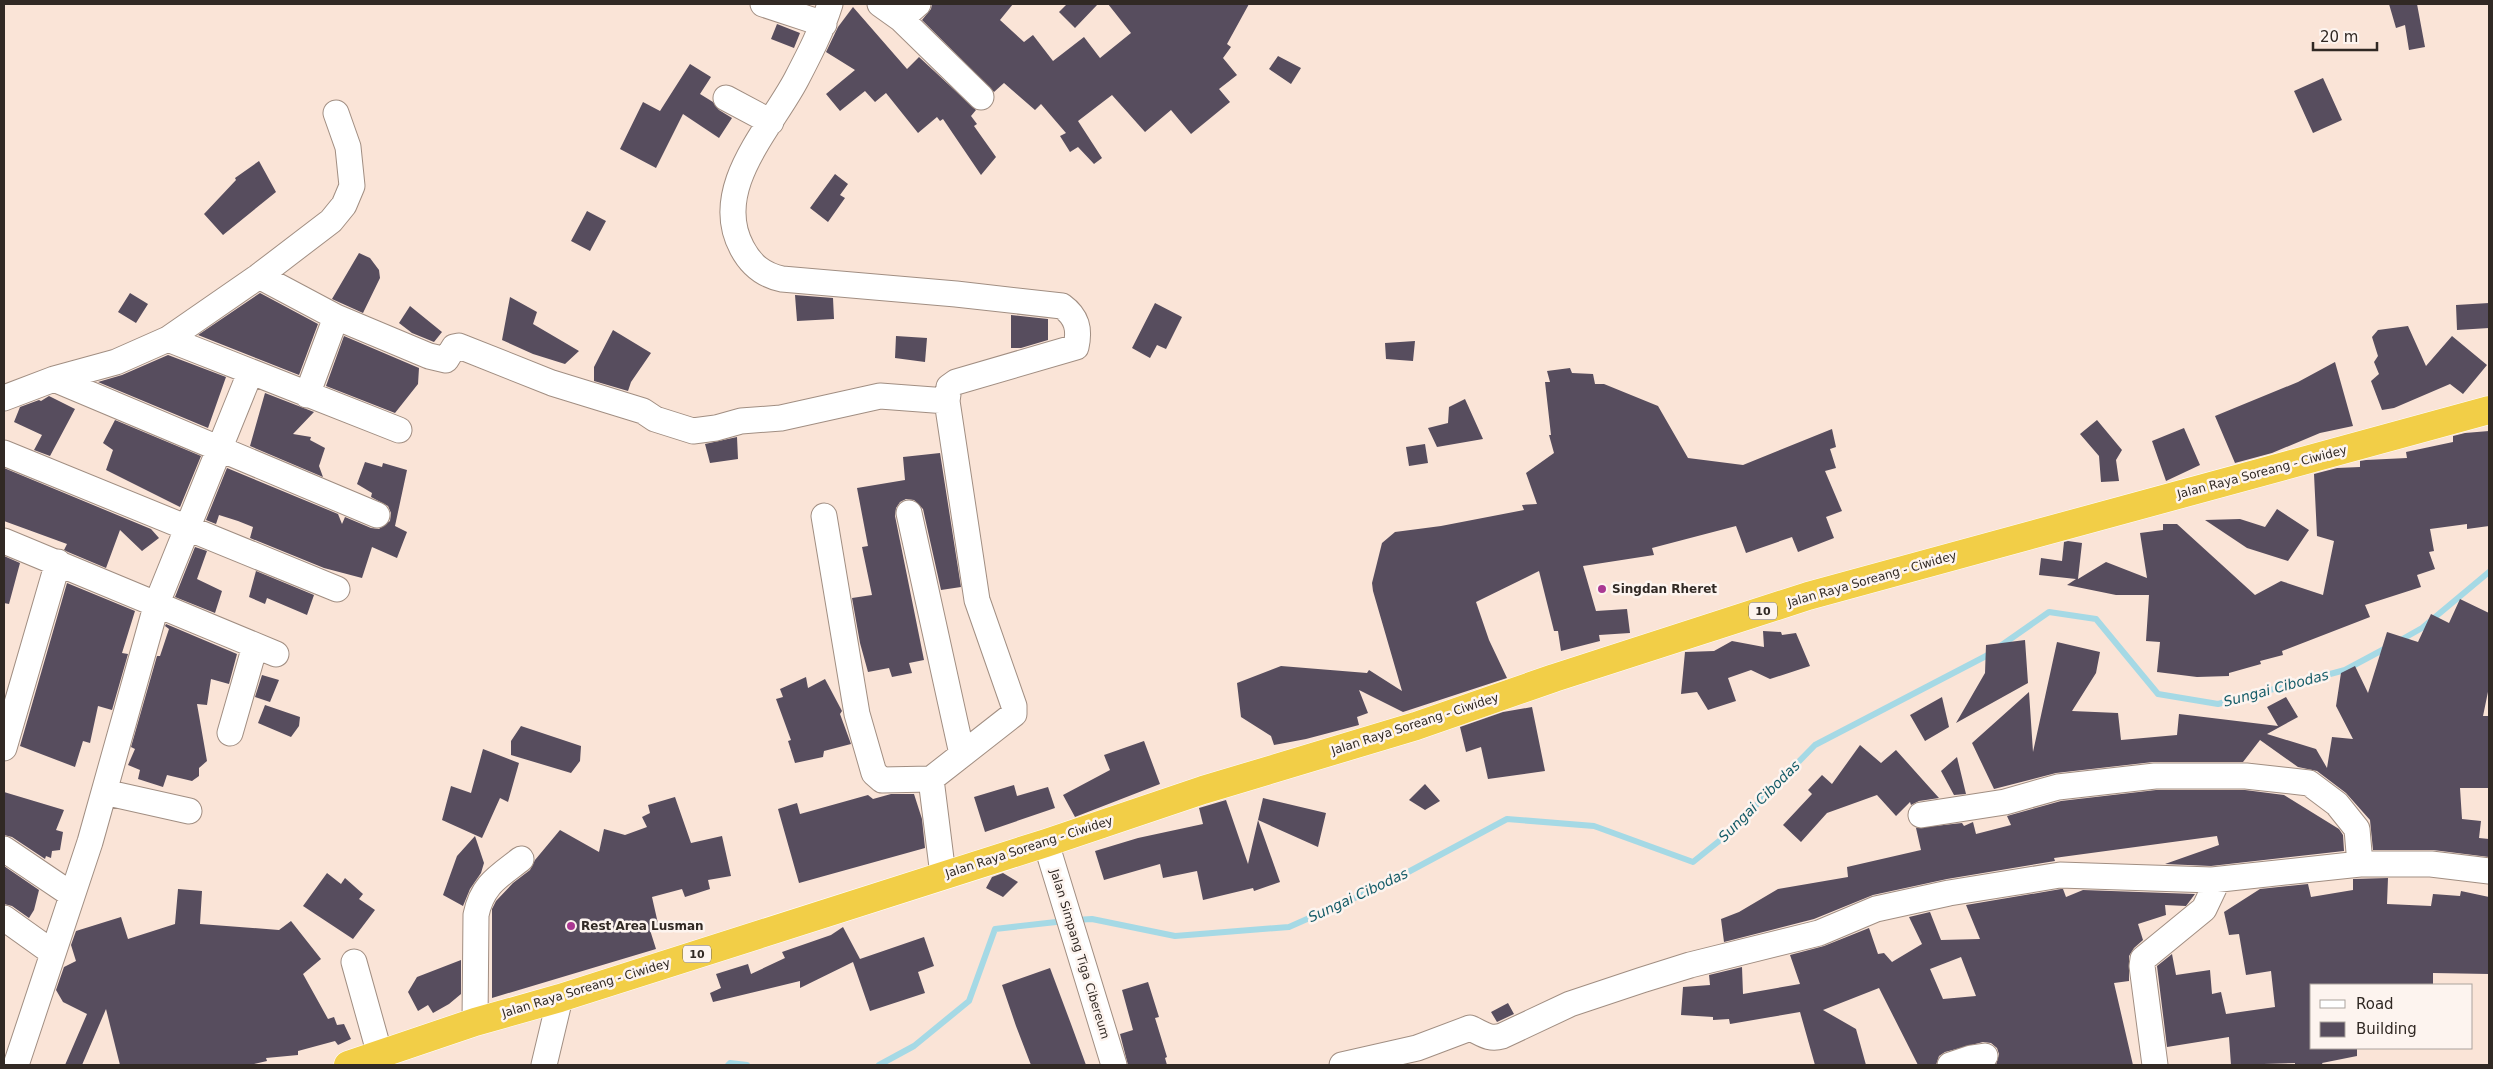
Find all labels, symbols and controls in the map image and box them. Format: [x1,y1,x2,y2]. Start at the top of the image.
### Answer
scale bar [2313,20,2377,52]
text: 20 m [2320,28,2358,46]
street label: Jalan Raya Soreang - Ciwidey [2175,443,2348,502]
street label: Jalan Raya Soreang - Ciwidey [1785,548,1958,610]
place label: Singdan Rheret [1612,582,1717,596]
marker: Singdan Rheret [1596,583,1608,595]
road number: 10 [1749,602,1777,620]
water label: Sungai Cibodas [2222,666,2330,710]
street label: Jalan Raya Soreang - Ciwidey [1329,690,1500,758]
water label: Sungai Cibodas [1715,757,1803,845]
street label: Jalan Raya Soreang - Ciwidey [943,813,1114,881]
water label: Sungai Cibodas [1306,865,1410,925]
street label: Jalan Simpang Tiga Cibereum [1047,866,1113,1041]
place label: Rest Area Lusman [581,919,704,933]
marker: Rest Area Lusman [565,920,577,932]
road number: 10 [683,946,711,962]
street label: Jalan Raya Soreang - Ciwidey [499,956,672,1021]
legend [2310,984,2473,1049]
text: Road [2356,995,2394,1013]
text: Building [2356,1020,2417,1038]

